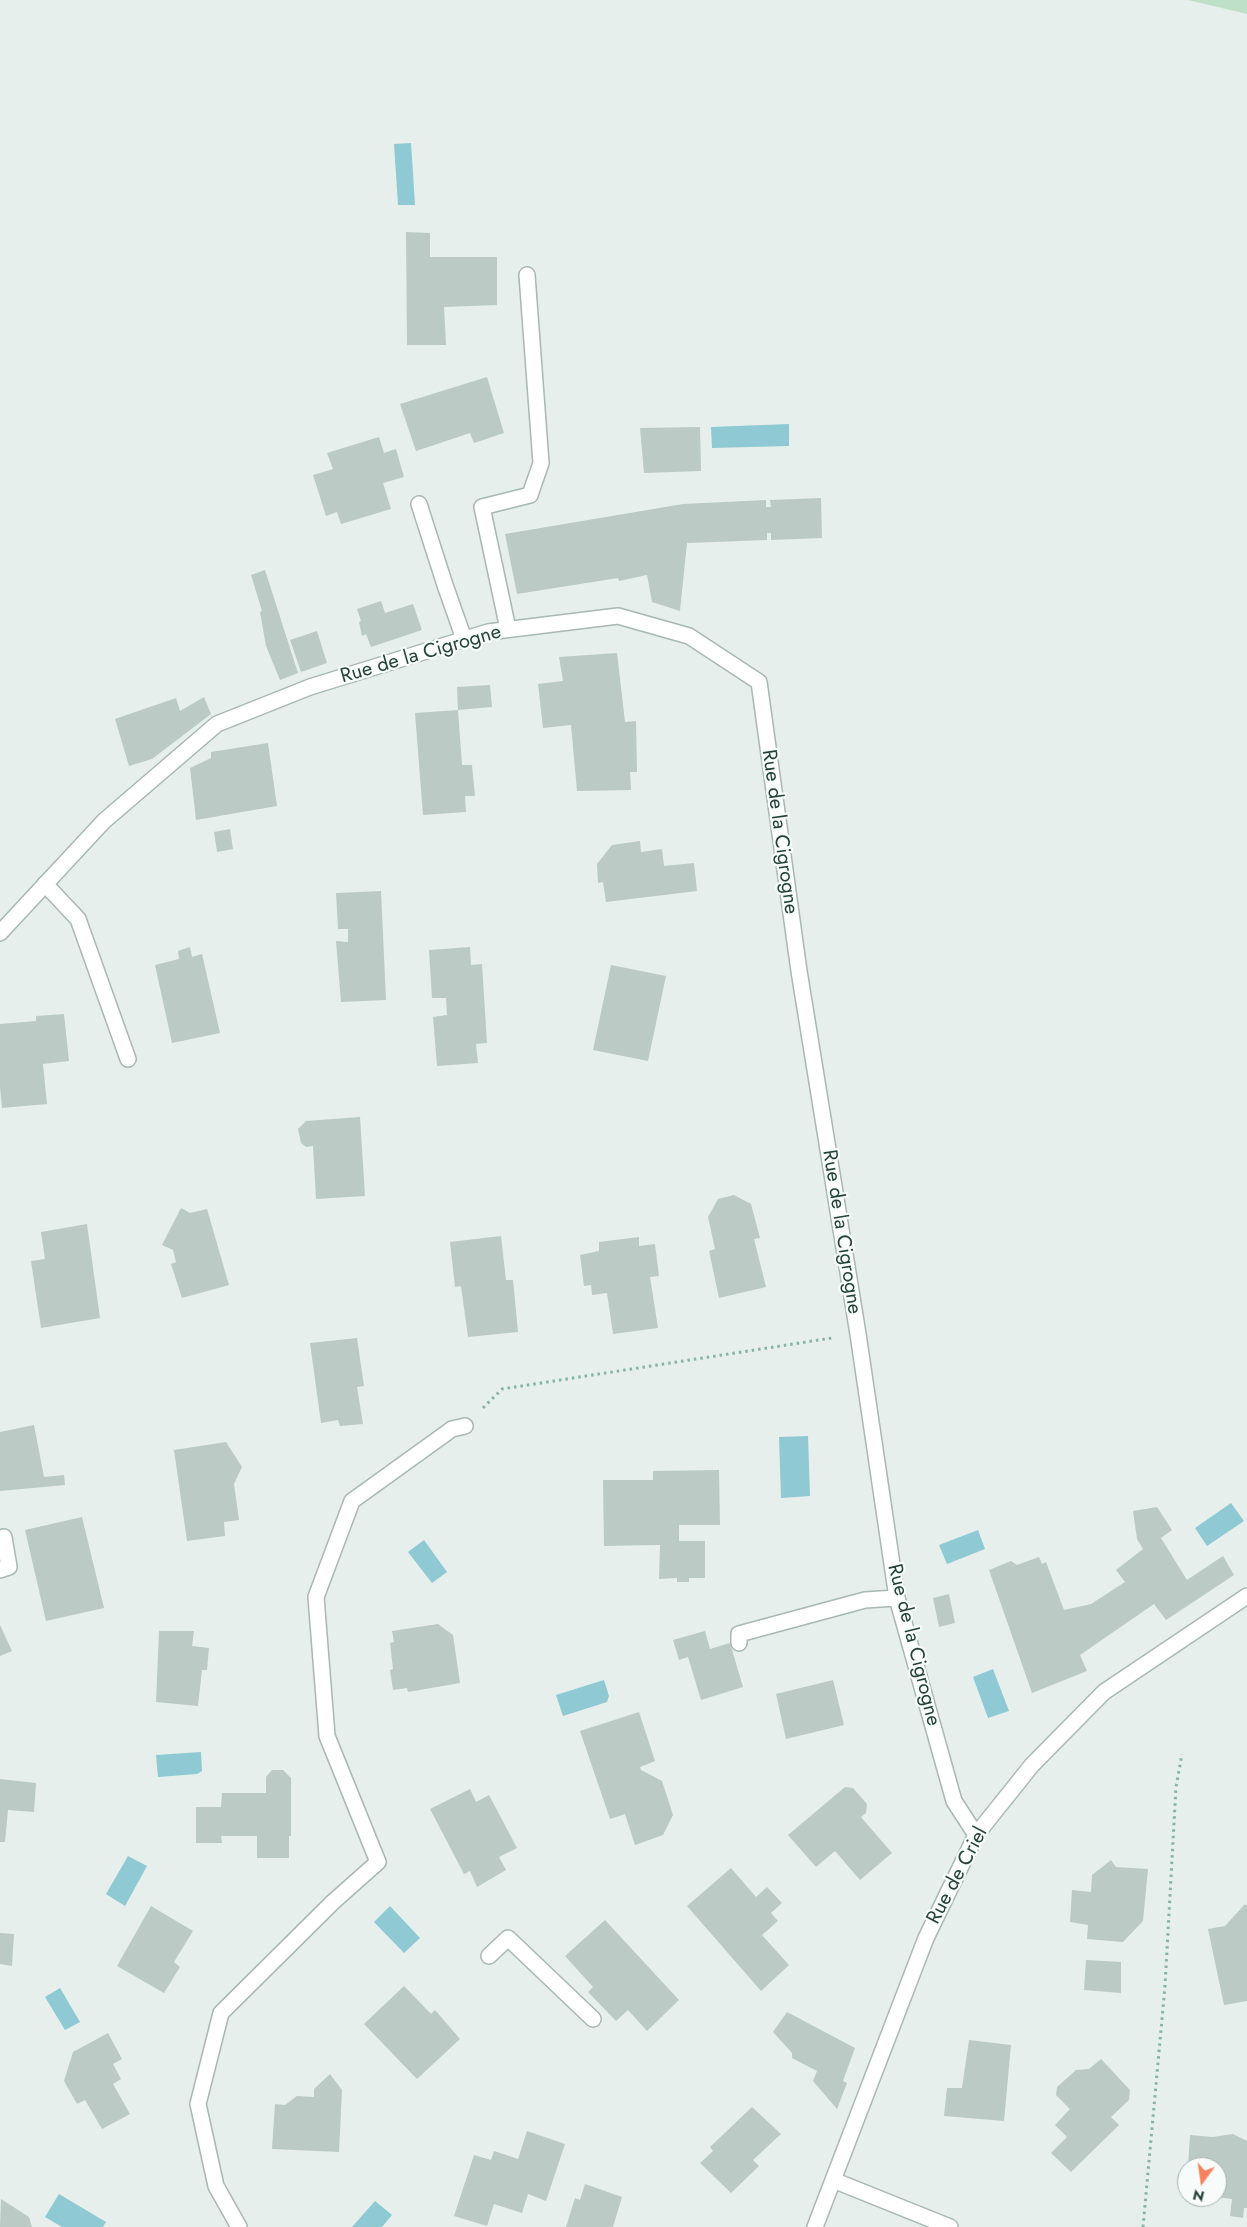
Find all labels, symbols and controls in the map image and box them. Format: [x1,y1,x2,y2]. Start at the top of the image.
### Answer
street label: Rue de la Cigrogne [338,621,504,689]
street label: Rue de la Cigrogne [756,748,802,916]
street label: Rue de la Cigrogne [816,1148,866,1316]
street label: Rue de la Cigrogne [881,1562,945,1728]
street label: Rue de Criel [922,1823,994,1929]
north arrow [1177,2157,1227,2207]
text: N [1191,2185,1206,2207]

